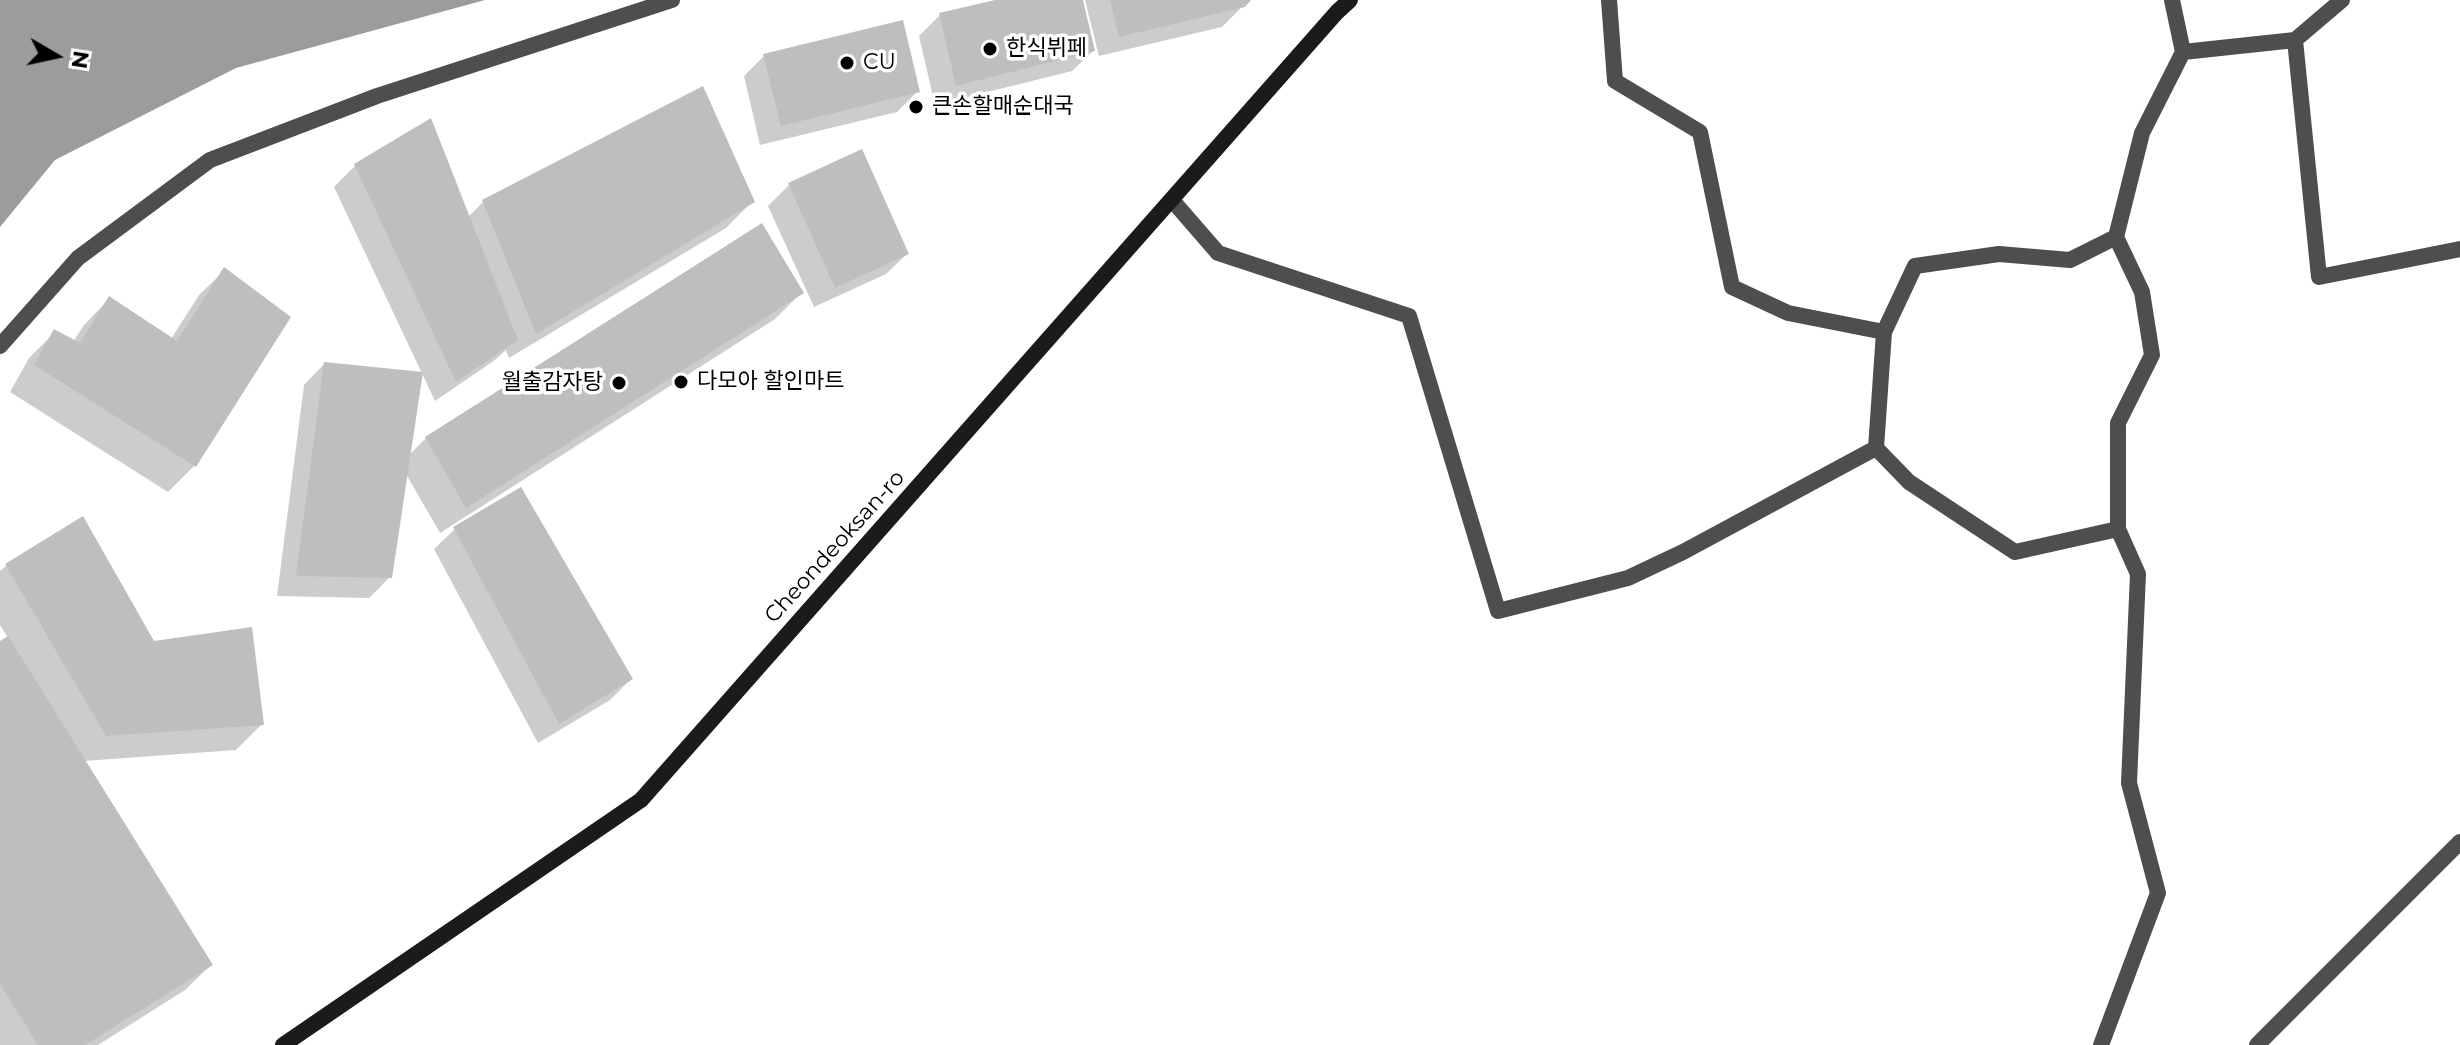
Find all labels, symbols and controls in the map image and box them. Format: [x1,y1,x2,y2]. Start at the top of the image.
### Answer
north arrow [16,16,96,96]
place label: 한식뷔페 [1006,36,1087,62]
marker: 한식뷔페 [981,40,999,58]
text: N [65,49,95,71]
place label: CU [863,50,896,76]
marker: CU [838,54,856,72]
place label: 큰손할매순대국 [932,94,1074,120]
marker: 큰손할매순대국 [907,98,925,116]
place label: 다모아 할인마트 [697,369,844,395]
place label: 월출감자탕 [502,370,603,396]
marker: 다모아 할인마트 [672,373,690,391]
marker: 월출감자탕 [610,374,628,392]
street label: Cheondeoksan-ro [759,465,911,629]

